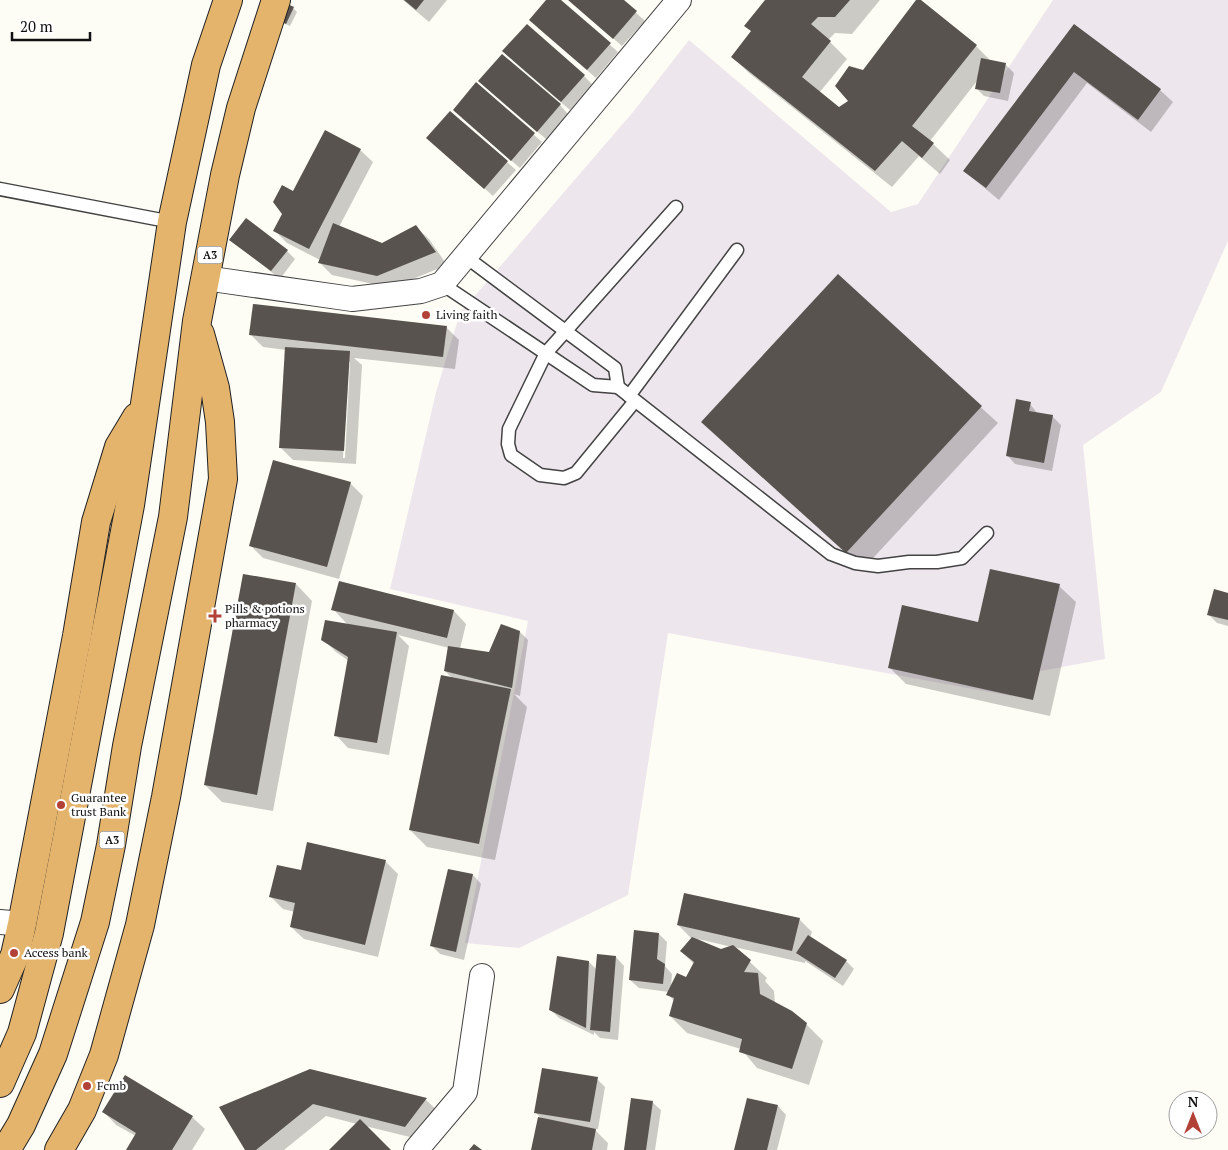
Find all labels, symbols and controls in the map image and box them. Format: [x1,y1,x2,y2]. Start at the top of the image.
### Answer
scale bar [12,10,90,42]
text: 20 m [20,16,53,36]
road number: A3 [198,246,222,264]
place label: Living faith [436,307,498,322]
marker: Living faith [420,309,432,321]
place label: Pills & potions pharmacy [225,601,305,630]
marker: Pills & potions pharmacy [209,610,221,622]
place label: Guarantee trust Bank [71,790,127,819]
marker: Guarantee trust Bank [55,799,67,811]
road number: A3 [100,832,124,848]
place label: Access bank [24,945,89,960]
marker: Access bank [8,947,20,959]
place label: Fcmb [97,1078,126,1093]
marker: Fcmb [81,1080,93,1092]
north arrow [1168,1090,1218,1140]
text: N [1188,1092,1199,1111]

